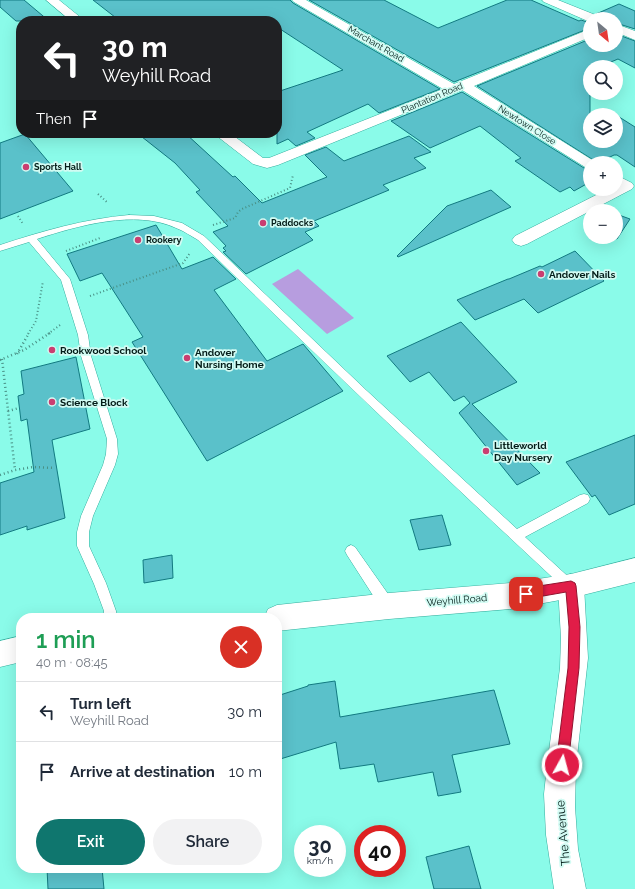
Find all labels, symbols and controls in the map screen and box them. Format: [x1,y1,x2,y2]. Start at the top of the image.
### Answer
north arrow [583,12,623,52]
map controls [583,12,623,244]
street label: Marchant Road [346,24,406,64]
text: 30 m [102,31,168,64]
icon: left [36,32,88,84]
button: search [583,60,623,100]
text: Weyhill Road [102,65,211,86]
street label: Plantation Road [400,80,464,115]
street label: Newtown Close [496,103,558,147]
icon: arrive [79,108,101,130]
button: layers [583,108,623,148]
text: Then [36,110,71,128]
button: + [583,156,623,196]
marker: Sports Hall [21,162,31,172]
place label: Sports Hall [34,162,82,172]
button: − [583,204,623,244]
marker: Paddocks [258,218,268,228]
place label: Paddocks [271,218,314,228]
marker: Rookery [133,235,143,245]
place label: Rookery [146,235,181,245]
marker: Andover Nails [536,269,546,279]
place label: Andover Nails [549,269,615,280]
marker: Rookwood School [47,345,57,355]
place label: Rookwood School [60,345,147,356]
place label: Andover Nursing Home [195,347,264,370]
marker: Andover Nursing Home [182,353,192,363]
marker: Science Block [47,397,57,407]
place label: Science Block [60,397,128,408]
place label: Littleworld Day Nursery [494,440,553,463]
marker: Littleworld Day Nursery [481,446,491,456]
pin [509,577,543,611]
icon: arrive [515,583,537,605]
street label: Weyhill Road [426,592,488,608]
text: 1 min [36,625,96,654]
button: close [220,626,262,668]
text: 40 m · 08:45 [36,655,108,670]
text: Turn left [70,695,131,713]
icon: left [36,701,58,723]
text: 30 m [227,703,262,721]
text: Weyhill Road [70,713,149,728]
position arrow [541,744,583,786]
icon: arrive [36,761,58,783]
text: Arrive at destination [70,763,215,781]
text: 10 m [229,763,262,781]
street label: The Avenue [553,799,573,867]
button: Exit [36,819,145,865]
button: Share [153,819,262,865]
speed limit sign: 40 [354,825,406,877]
text: 30 [308,834,332,858]
text: km/h [307,855,333,866]

